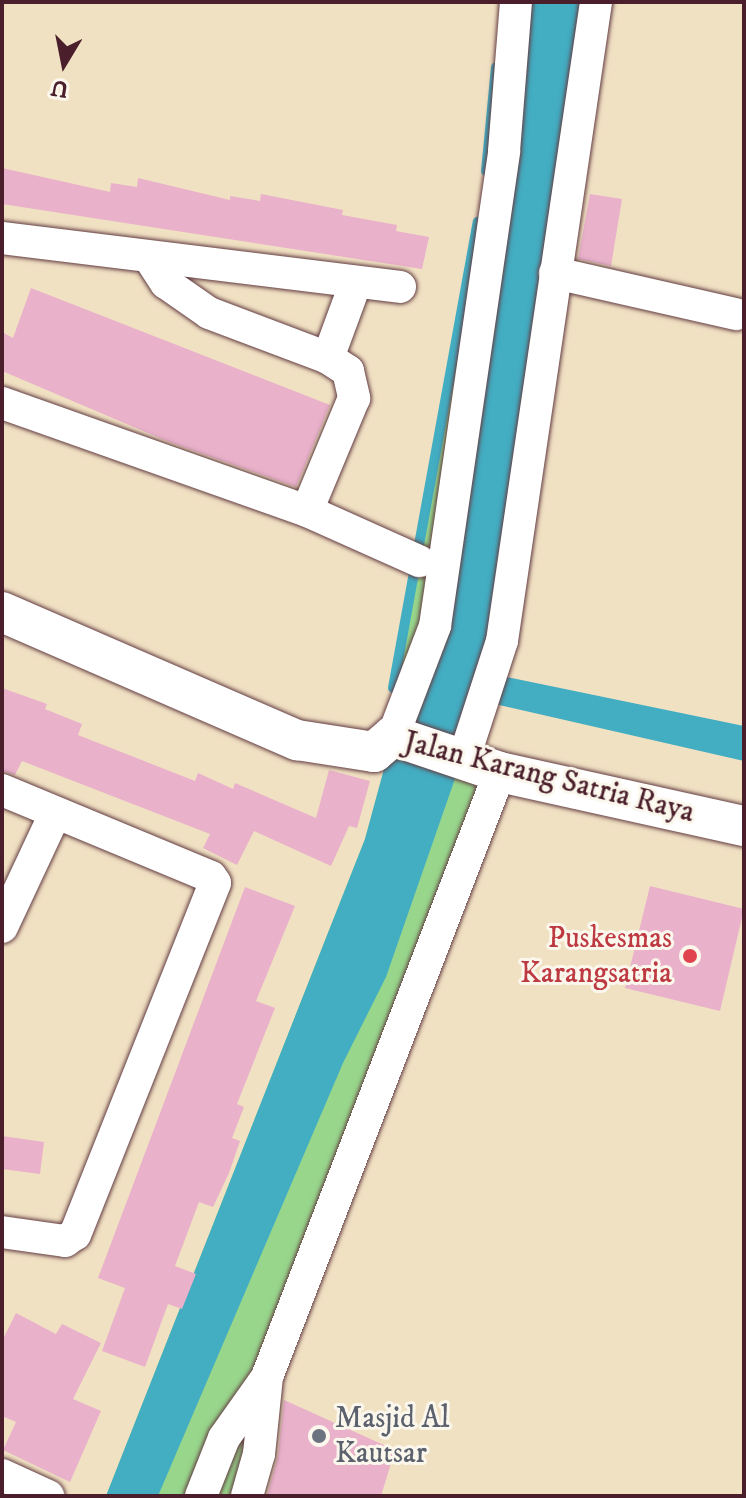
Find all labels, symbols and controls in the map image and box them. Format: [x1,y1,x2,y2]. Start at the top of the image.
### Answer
north arrow [24,24,104,104]
text: U [49,73,70,103]
street label: Jalan Karang Satria Raya [400,724,698,832]
place label: Puskesmas Karangsatria [520,921,672,992]
marker: Puskesmas Karangsatria [679,945,701,967]
place label: Masjid Al Kautsar [335,1401,450,1472]
marker: Masjid Al Kautsar [310,1427,328,1445]

